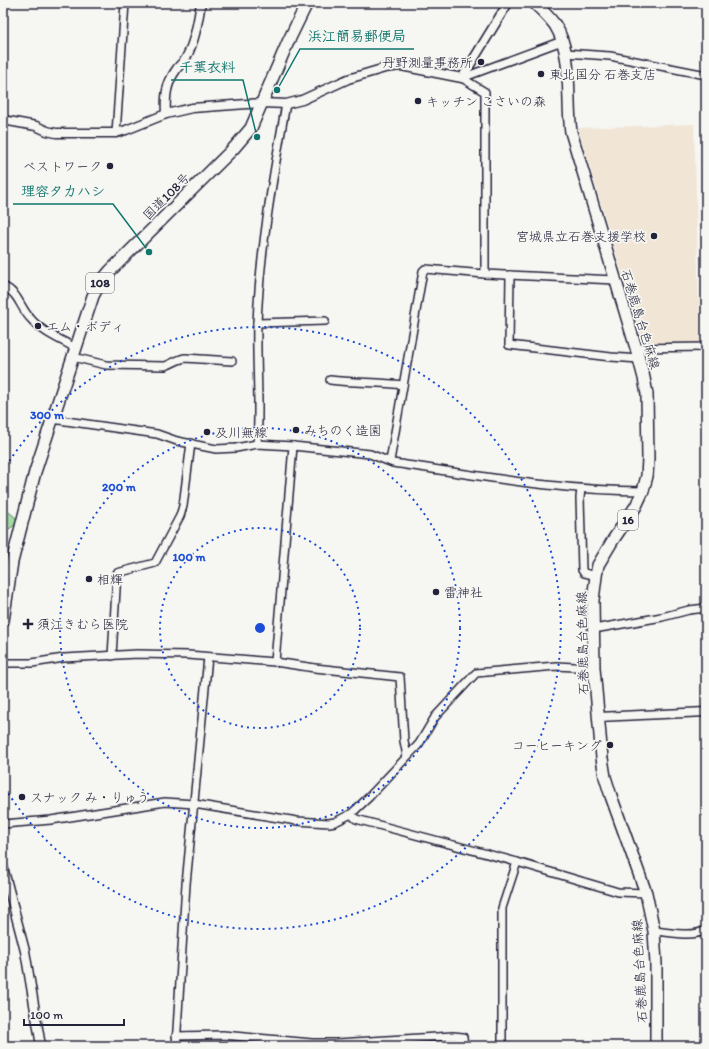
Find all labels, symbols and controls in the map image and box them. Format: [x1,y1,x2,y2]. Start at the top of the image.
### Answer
callout: 浜江簡易郵便局 [300,23,414,49]
text: 浜江簡易郵便局 [308,28,406,45]
callout: 千葉衣料 [171,54,243,80]
place label: 丹野測量事務所 [382,55,473,70]
marker: 丹野測量事務所 [476,57,486,67]
text: 千葉衣料 [179,59,236,76]
place label: 東北国分 石巻支店 [549,67,656,82]
marker: 東北国分 石巻支店 [536,69,546,79]
place label: キッチン こさいの森 [426,94,546,109]
marker: キッチン こさいの森 [413,96,423,106]
place label: ベストワーク [23,159,102,174]
marker: ベストワーク [105,161,115,171]
street label: 国道108号 [140,170,193,223]
callout: 理容タカハシ [13,178,113,204]
text: 理容タカハシ [21,183,105,200]
place label: 宮城県立石巻支援学校 [516,229,646,244]
marker: 宮城県立石巻支援学校 [649,231,659,241]
street label: 石巻鹿島台色麻線 [618,267,663,372]
road number: 108 [86,273,114,293]
place label: エム・ボディ [46,319,124,334]
marker: エム・ボディ [33,321,43,331]
text: 300 m [30,408,65,422]
place label: みちのく造園 [304,423,381,438]
place label: 及川無線 [215,425,268,440]
marker: みちのく造園 [291,425,301,435]
marker: 及川無線 [202,427,212,437]
text: 200 m [102,480,137,494]
road number: 16 [618,510,638,530]
text: 100 m [172,550,206,564]
place label: 相輝 [97,572,123,587]
marker: 相輝 [84,574,94,584]
place label: 雷神社 [444,585,483,600]
marker: 雷神社 [431,587,441,597]
street label: 石巻鹿島台色麻線 [574,590,591,695]
place label: 須江きむら医院 [37,617,128,632]
marker: 須江きむら医院 [22,618,34,630]
centre of rings [253,621,267,635]
place label: コーヒーキング [512,738,602,753]
marker: コーヒーキング [605,740,615,750]
place label: スナック み・りゅう [30,790,150,805]
marker: スナック み・りゅう [17,792,27,802]
street label: 石巻鹿島台色麻線 [629,918,650,1023]
scale bar [24,1001,124,1027]
text: 100 m [30,1008,63,1022]

